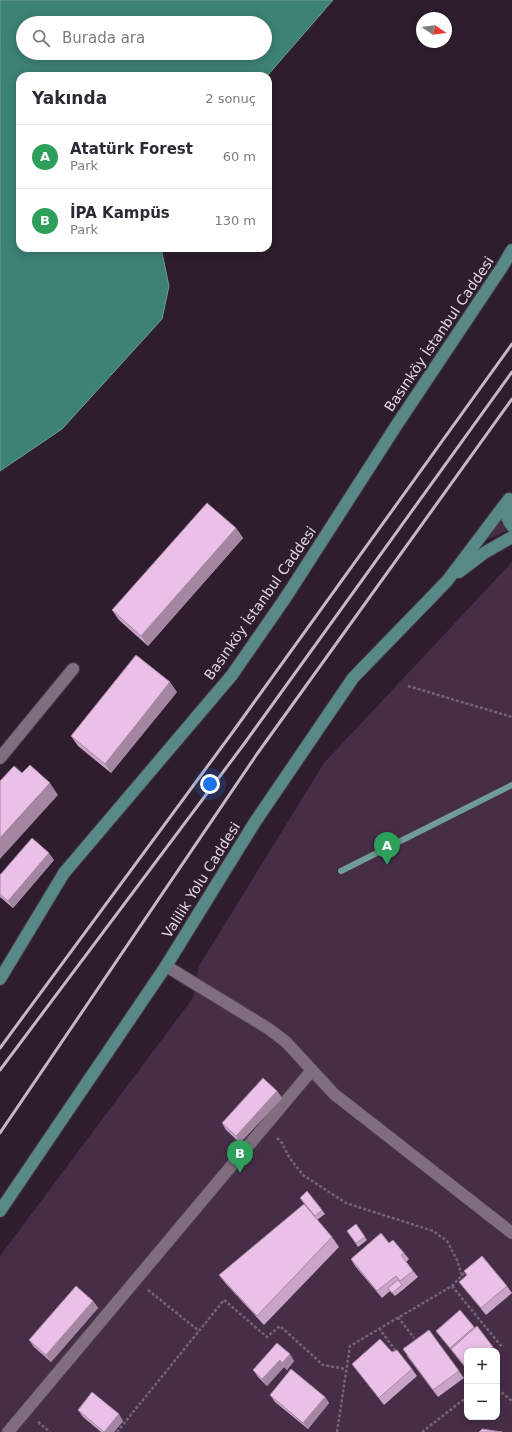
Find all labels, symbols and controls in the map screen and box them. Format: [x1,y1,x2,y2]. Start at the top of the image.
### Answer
north arrow [416,12,452,48]
search box [16,16,272,60]
icon: search [30,27,52,49]
text: Burada ara [62,29,145,47]
text: Yakında [32,88,107,108]
text: 2 sonuç [205,91,256,106]
text: Atatürk Forest [70,140,193,158]
text: A [40,149,50,164]
text: 60 m [223,149,256,164]
text: Park [70,158,98,173]
text: İPA Kampüs [70,204,170,222]
text: B [40,213,50,228]
text: 130 m [214,213,256,228]
text: Park [70,222,98,237]
street label: Basınköy İstanbul Caddesi [380,253,497,415]
street label: Basınköy İstanbul Caddesi [200,523,319,683]
your location [200,774,220,794]
street label: Valilik Yolu Caddesi [159,819,243,941]
pin: A [374,832,400,865]
pin: B [227,1140,253,1173]
map controls [464,1348,500,1420]
button: + [464,1348,500,1384]
button: − [464,1384,500,1420]

